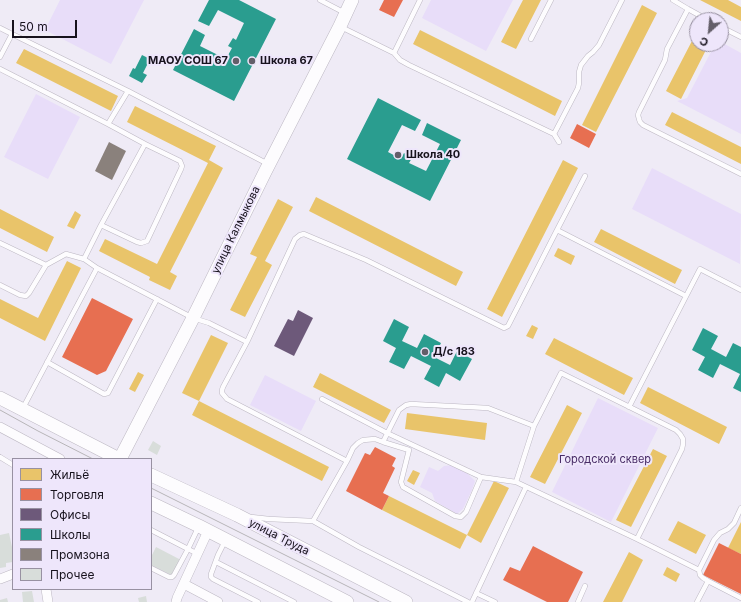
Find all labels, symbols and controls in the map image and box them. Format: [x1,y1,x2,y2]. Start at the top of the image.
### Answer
scale bar [14,12,79,38]
north arrow [689,12,729,52]
text: 50 m [19,19,48,34]
text: С [697,34,711,50]
place label: МАОУ СОШ 67 [148,54,228,68]
place label: Школа 67 [260,54,313,68]
marker: МАОУ СОШ 67 [231,56,241,66]
marker: Школа 67 [247,56,257,66]
place label: Школа 40 [406,148,460,162]
marker: Школа 40 [393,150,403,160]
street label: улица Калмыкова [209,184,263,276]
place label: Д/с 183 [433,345,475,359]
marker: Д/с 183 [420,347,430,357]
park label: Городской сквер [559,453,651,467]
legend [12,458,152,590]
text: Жильё [50,467,89,482]
text: Торговля [50,487,104,502]
text: Офисы [50,507,90,522]
street label: улица Труда [247,516,311,558]
text: Школы [50,527,91,542]
text: Промзона [50,547,110,562]
text: Прочее [50,567,95,582]

